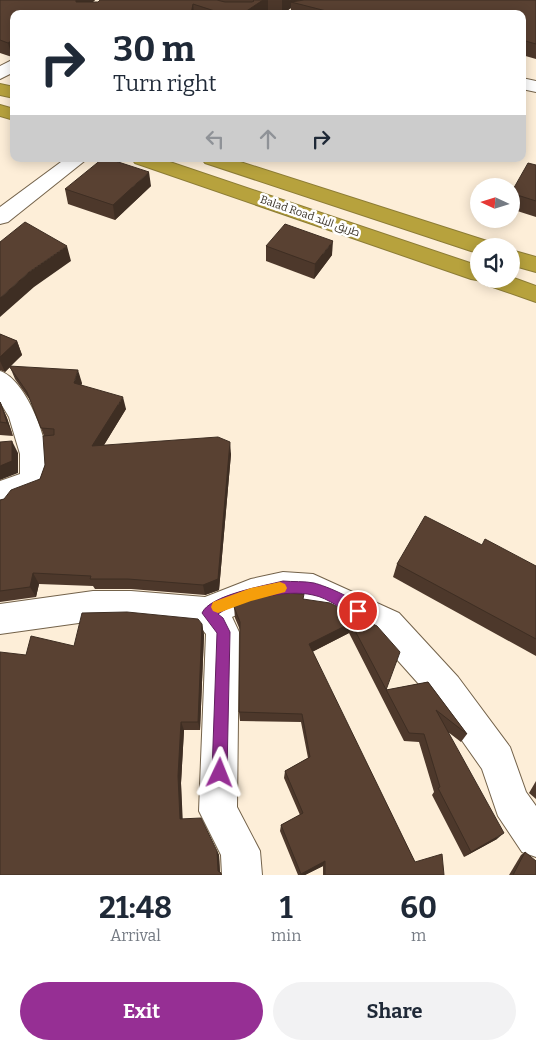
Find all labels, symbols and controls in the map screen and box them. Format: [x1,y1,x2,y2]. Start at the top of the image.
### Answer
text: 30 m [113,28,195,70]
icon: right [30,30,95,95]
text: Turn right [113,70,216,97]
icon: left [201,125,229,153]
icon: ahead [254,125,282,153]
icon: right [307,125,335,153]
north arrow [470,178,520,228]
map controls [470,178,520,288]
street label: Balad Road طريق البلد [258,193,362,239]
button: sound [470,238,520,288]
pin [337,590,379,632]
icon: arrive [344,597,372,625]
position arrow [193,746,245,798]
text: 21:48 [99,890,172,926]
text: 1 [280,890,293,926]
text: 60 [400,890,437,926]
text: Arrival [110,926,161,945]
text: min [271,926,301,945]
text: m [411,926,426,945]
button: Exit [20,982,263,1040]
button: Share [273,982,516,1040]

